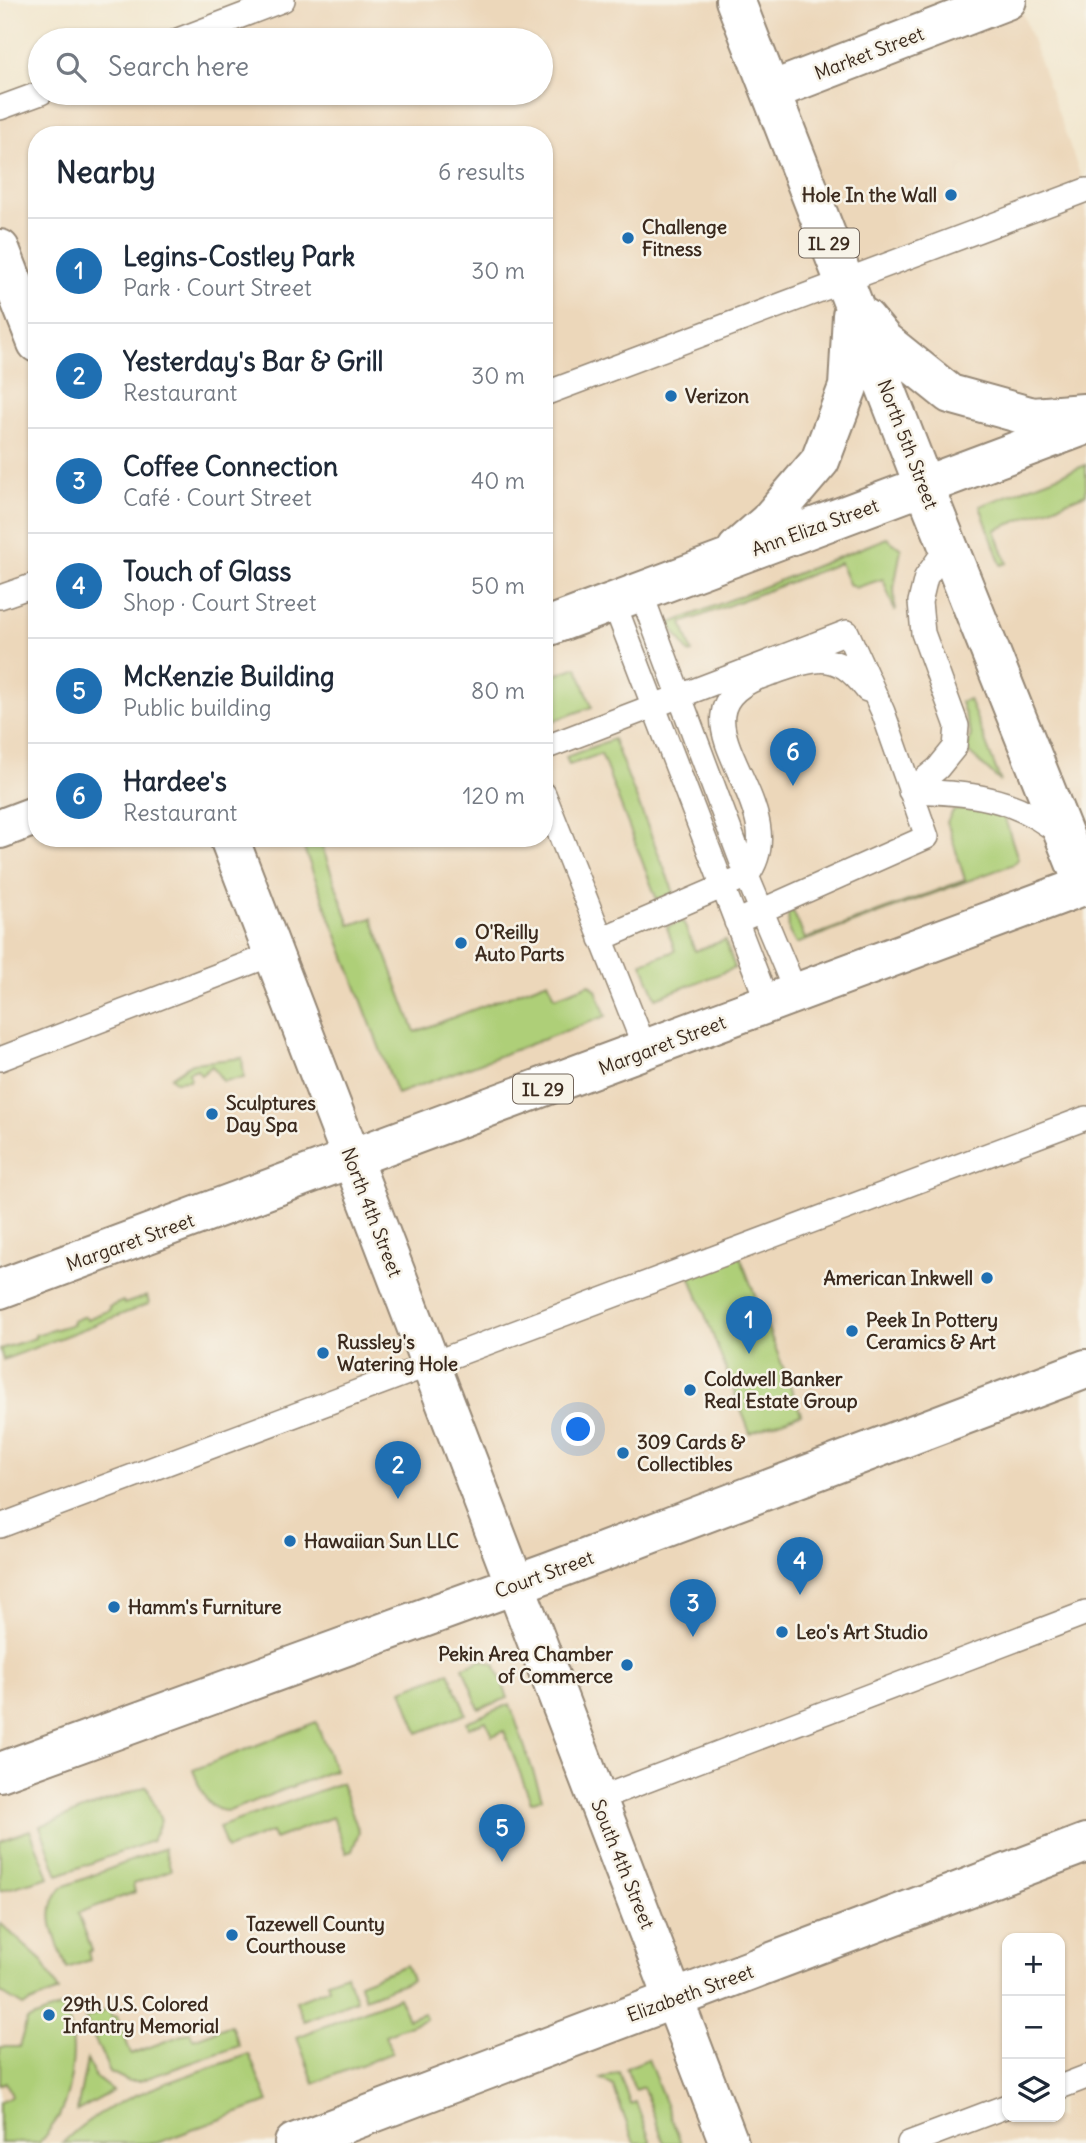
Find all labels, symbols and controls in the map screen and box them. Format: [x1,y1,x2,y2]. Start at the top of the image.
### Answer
street label: Market Street [811,21,927,85]
search box [28,28,553,105]
icon: search [52,48,90,86]
text: Search here [108,50,249,83]
text: Nearby [56,153,156,191]
text: 6 results [438,157,525,186]
place label: Hole In the Wall [802,183,937,207]
marker: Hole In the Wall [943,187,959,203]
place label: Challenge Fitness [642,215,727,261]
road number: IL 29 [799,229,859,258]
marker: Challenge Fitness [620,230,636,246]
text: Legins-Costley Park [123,240,355,273]
text: 1 [74,256,84,285]
text: 30 m [471,256,525,285]
text: Park · Court Street [123,273,312,302]
text: Yesterday's Bar & Grill [123,345,383,378]
text: 2 [73,361,85,390]
text: 30 m [471,361,525,390]
street label: North 5th Street [872,376,944,512]
text: Restaurant [123,378,237,407]
place label: Verizon [685,384,749,408]
marker: Verizon [663,388,679,404]
text: Coffee Connection [123,450,338,483]
text: 3 [72,466,86,495]
text: 40 m [471,466,525,495]
text: Café · Court Street [123,483,312,512]
street label: Ann Eliza Street [748,493,882,561]
text: Touch of Glass [123,555,291,588]
text: 4 [72,571,86,600]
text: 50 m [471,571,525,600]
text: Shop · Court Street [123,588,316,617]
text: McKenzie Building [123,660,335,693]
text: 5 [72,676,86,705]
text: 80 m [471,676,525,705]
text: Public building [123,693,272,722]
pin: 6 [770,728,816,786]
text: Hardee's [123,765,227,798]
text: 6 [72,781,86,810]
text: 120 m [462,781,525,810]
text: Restaurant [123,798,237,827]
place label: O'Reilly Auto Parts [475,920,565,966]
marker: O'Reilly Auto Parts [453,935,469,951]
street label: Margaret Street [595,1010,729,1080]
road number: IL 29 [513,1074,573,1104]
place label: Sculptures Day Spa [226,1091,316,1137]
marker: Sculptures Day Spa [204,1106,220,1122]
street label: North 4th Street [336,1144,408,1280]
street label: Margaret Street [63,1208,197,1276]
place label: American Inkwell [823,1266,973,1290]
marker: American Inkwell [979,1270,995,1286]
pin: 1 [726,1296,772,1354]
place label: Peek In Pottery Ceramics & Art [866,1308,998,1354]
marker: Peek In Pottery Ceramics & Art [844,1323,860,1339]
place label: Russley's Watering Hole [337,1330,458,1376]
marker: Russley's Watering Hole [315,1345,331,1361]
place label: Coldwell Banker Real Estate Group [704,1367,858,1413]
marker: Coldwell Banker Real Estate Group [682,1382,698,1398]
your location [561,1412,595,1446]
place label: 309 Cards & Collectibles [637,1430,746,1476]
pin: 2 [375,1441,421,1499]
marker: 309 Cards & Collectibles [615,1445,631,1461]
place label: Hawaiian Sun LLC [304,1529,459,1553]
marker: Hawaiian Sun LLC [282,1533,298,1549]
pin: 4 [777,1537,823,1595]
street label: Court Street [491,1545,597,1603]
pin: 3 [670,1579,716,1637]
place label: Hamm's Furniture [128,1595,281,1619]
marker: Hamm's Furniture [106,1599,122,1615]
place label: Leo's Art Studio [796,1620,928,1644]
marker: Leo's Art Studio [774,1624,790,1640]
place label: Pekin Area Chamber of Commerce [438,1642,613,1688]
marker: Pekin Area Chamber of Commerce [619,1657,635,1673]
street label: South 4th Street [586,1796,660,1932]
pin: 5 [479,1804,525,1862]
place label: Tazewell County Courthouse [246,1912,385,1958]
marker: Tazewell County Courthouse [224,1927,240,1943]
map controls [1002,1933,1065,2122]
button: + [1002,1933,1065,1996]
street label: Elizabeth Street [623,1959,757,2027]
place label: 29th U.S. Colored Infantry Memorial [63,1992,219,2038]
button: − [1002,1996,1065,2059]
marker: 29th U.S. Colored Infantry Memorial [41,2007,57,2023]
button: layers [1002,2059,1065,2122]

